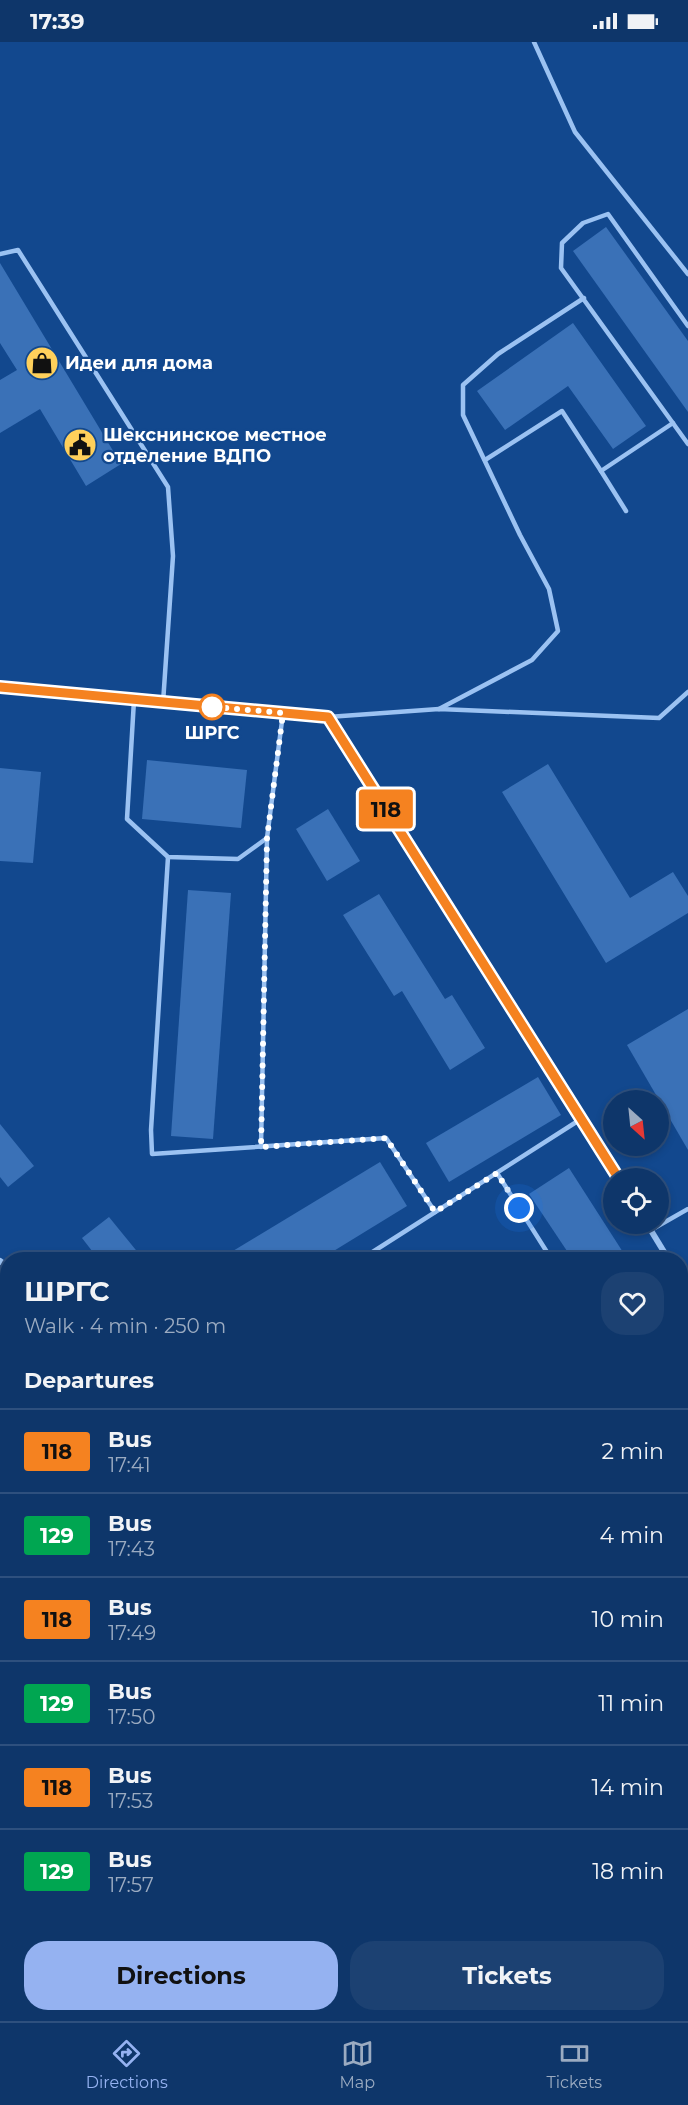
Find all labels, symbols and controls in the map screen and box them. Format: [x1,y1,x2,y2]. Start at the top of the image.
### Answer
text: 17:39 [30,8,85,35]
shop icon: Идеи для дома [24,345,60,381]
place label: Идеи для дома [65,352,213,374]
place label: Шекснинское местное отделение ВДПО [103,424,327,467]
public building icon: Шекснинское местное отделение ВДПО [62,427,98,463]
marker: ШРГС [199,694,225,720]
place label: ШРГС [184,722,240,744]
line badge: 118 [352,790,420,828]
text: 118 [371,797,401,822]
north arrow [603,1090,669,1156]
map controls [603,1090,669,1234]
button: locate [603,1168,669,1234]
your location [504,1193,534,1223]
button: heart [601,1272,664,1335]
text: ШРГС [24,1274,110,1308]
text: Walk · 4 min · 250 m [24,1314,226,1338]
text: Departures [24,1367,154,1394]
text: Bus [108,1426,152,1453]
text: 2 min [602,1438,664,1465]
text: 118 [42,1439,72,1464]
text: 17:41 [108,1453,151,1477]
text: Bus [108,1510,152,1537]
text: 4 min [600,1522,664,1549]
text: 129 [40,1523,74,1548]
text: 17:43 [108,1537,155,1561]
text: Bus [108,1594,152,1621]
text: 10 min [592,1606,664,1633]
text: 118 [42,1607,72,1632]
text: 17:49 [108,1621,156,1645]
text: Bus [108,1678,152,1705]
text: 11 min [598,1690,664,1717]
text: 129 [40,1691,74,1716]
text: 17:50 [108,1705,155,1729]
text: Bus [108,1762,152,1789]
text: 14 min [592,1774,664,1801]
text: 118 [42,1775,72,1800]
text: 17:53 [108,1789,153,1813]
text: Bus [108,1846,152,1873]
text: 18 min [592,1858,664,1885]
text: 129 [40,1859,74,1884]
text: 17:57 [108,1873,154,1897]
button: Directions [24,1941,338,2010]
button: Tickets [350,1941,664,2010]
tab: Directions [86,2037,168,2092]
tab: Map [339,2037,375,2092]
tab: Tickets [547,2037,602,2092]

